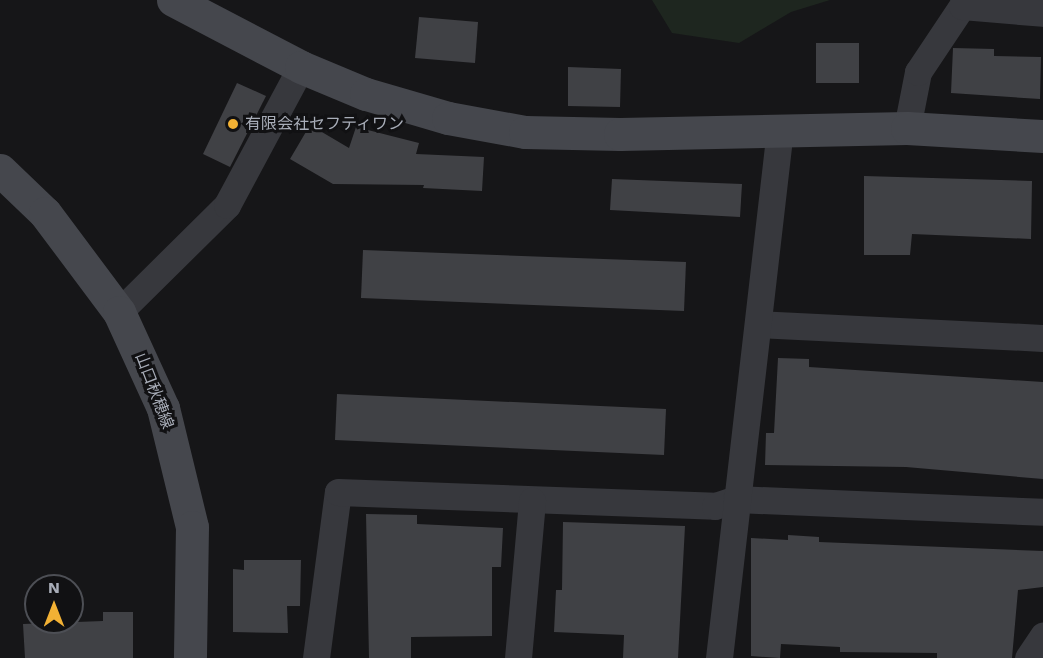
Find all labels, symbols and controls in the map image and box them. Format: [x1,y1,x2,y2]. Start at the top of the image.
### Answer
place label: 有限会社セフティワン [245,114,405,134]
marker: 有限会社セフティワン [226,117,240,131]
street label: 山口秋穂線 [131,350,177,432]
north arrow [24,574,84,634]
text: N [48,578,60,597]

